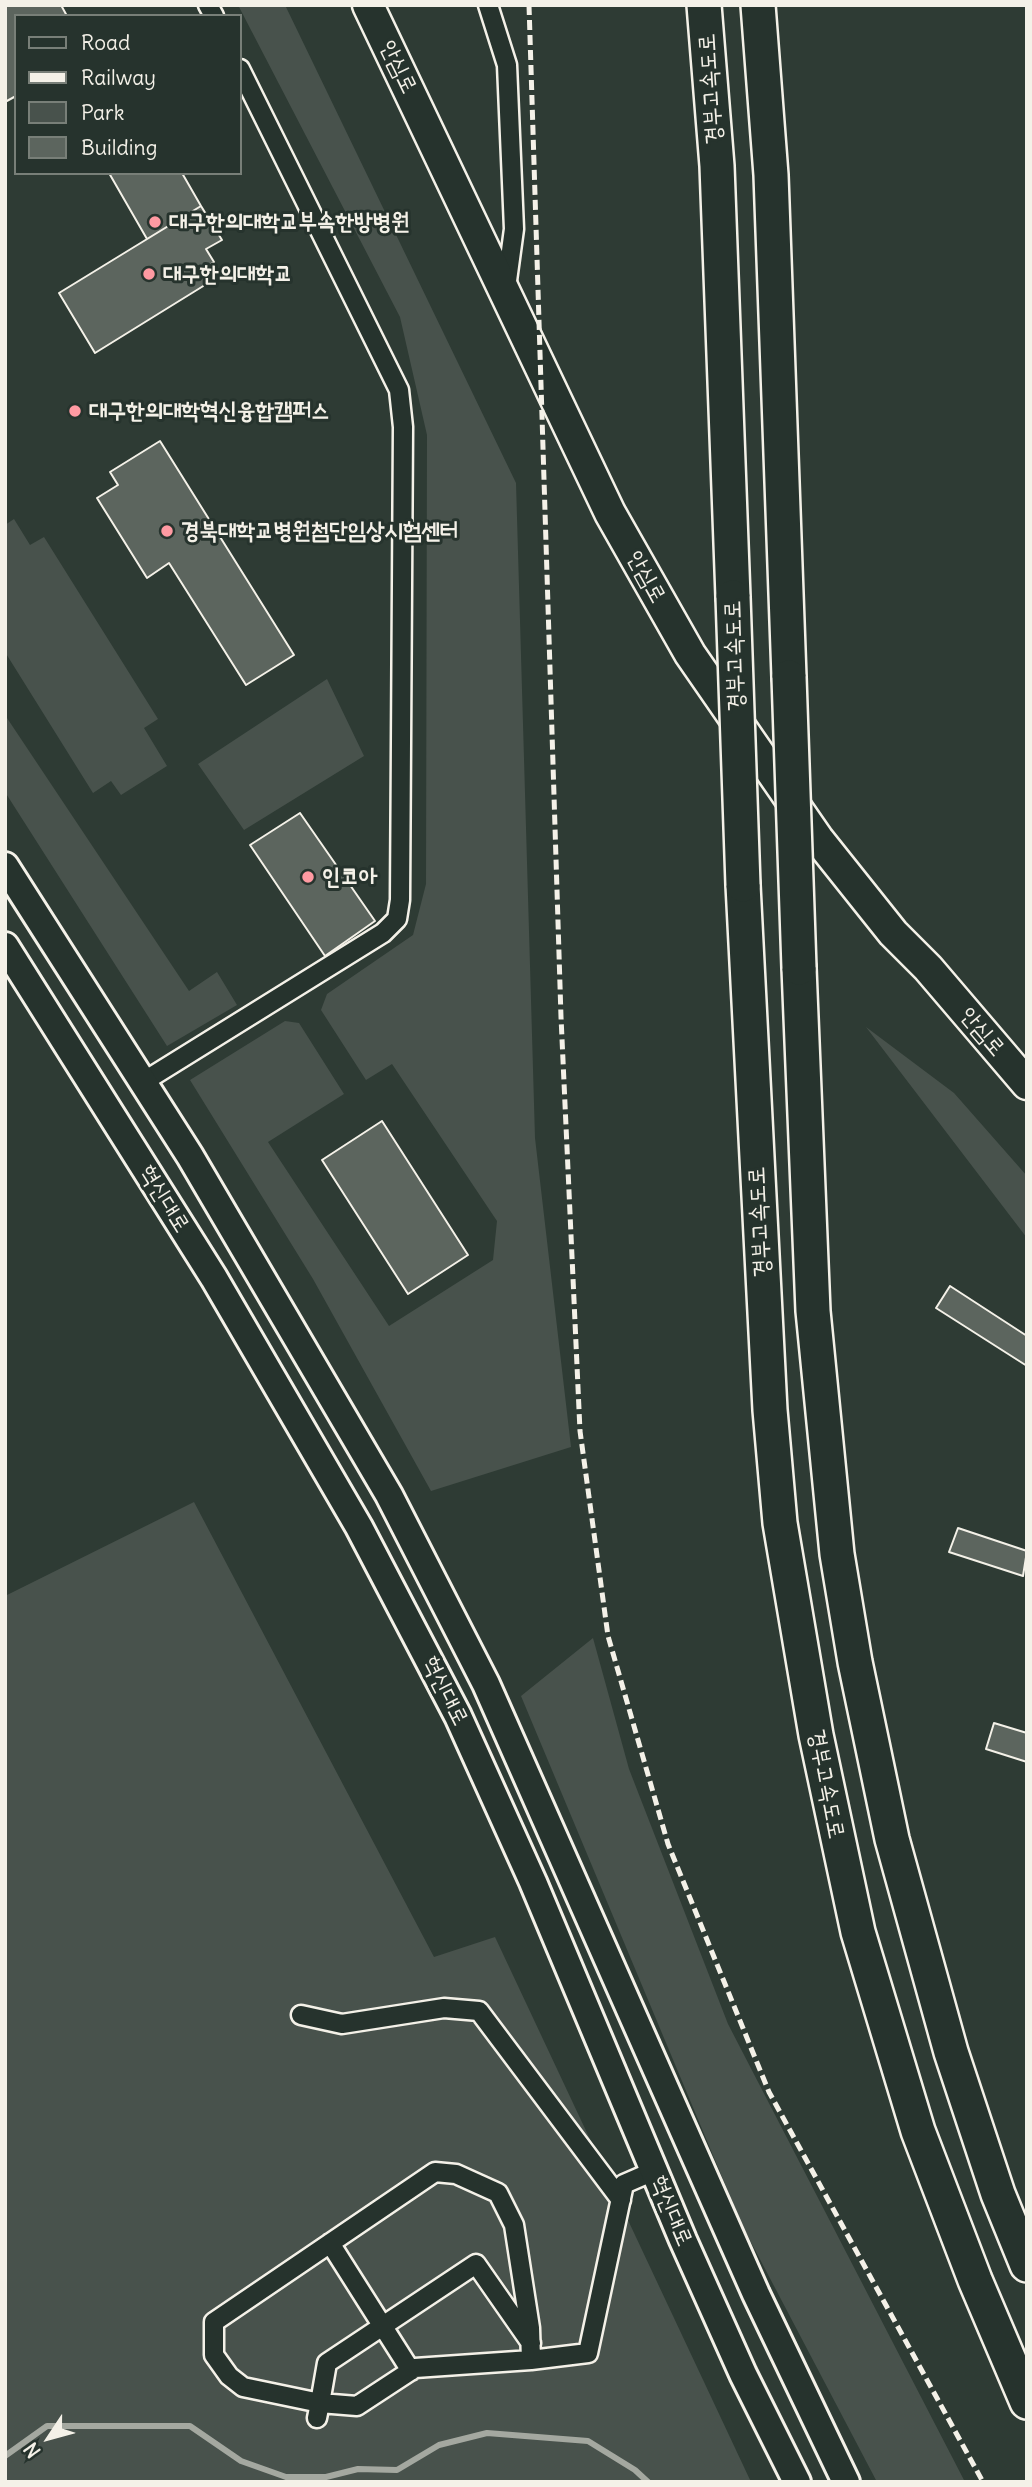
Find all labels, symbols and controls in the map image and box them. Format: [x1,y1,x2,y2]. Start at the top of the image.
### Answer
legend [14,14,242,175]
text: Road [81,29,130,56]
street label: 경부고속도로 [693,33,729,145]
street label: 안심로 [373,36,423,98]
text: Railway [81,64,156,91]
text: Park [81,99,124,126]
text: Building [81,134,157,161]
place label: 대구한의대학교부속한방병원 [169,208,410,236]
marker: 대구한의대학교부속한방병원 [147,214,163,230]
place label: 대구한의대학교 [163,260,293,288]
marker: 대구한의대학교 [141,266,157,282]
place label: 대구한의대학혁신융합캠퍼스 [89,397,330,425]
marker: 대구한의대학혁신융합캠퍼스 [67,403,83,419]
place label: 경북대학교병원첨단임상시험센터 [181,517,459,545]
marker: 경북대학교병원첨단임상시험센터 [159,523,175,539]
street label: 안심로 [620,546,672,608]
street label: 경부고속도로 [719,600,751,712]
place label: 인코아 [322,863,378,891]
marker: 인코아 [300,869,316,885]
street label: 안심로 [954,1002,1010,1062]
street label: 혁신대로 [133,1160,195,1238]
street label: 경부고속도로 [743,1166,777,1278]
street label: 혁신대로 [416,1652,474,1730]
street label: 경부고속도로 [802,1727,850,1841]
street label: 혁신대로 [644,2172,698,2250]
north arrow [14,2403,84,2473]
text: N [18,2438,46,2463]

